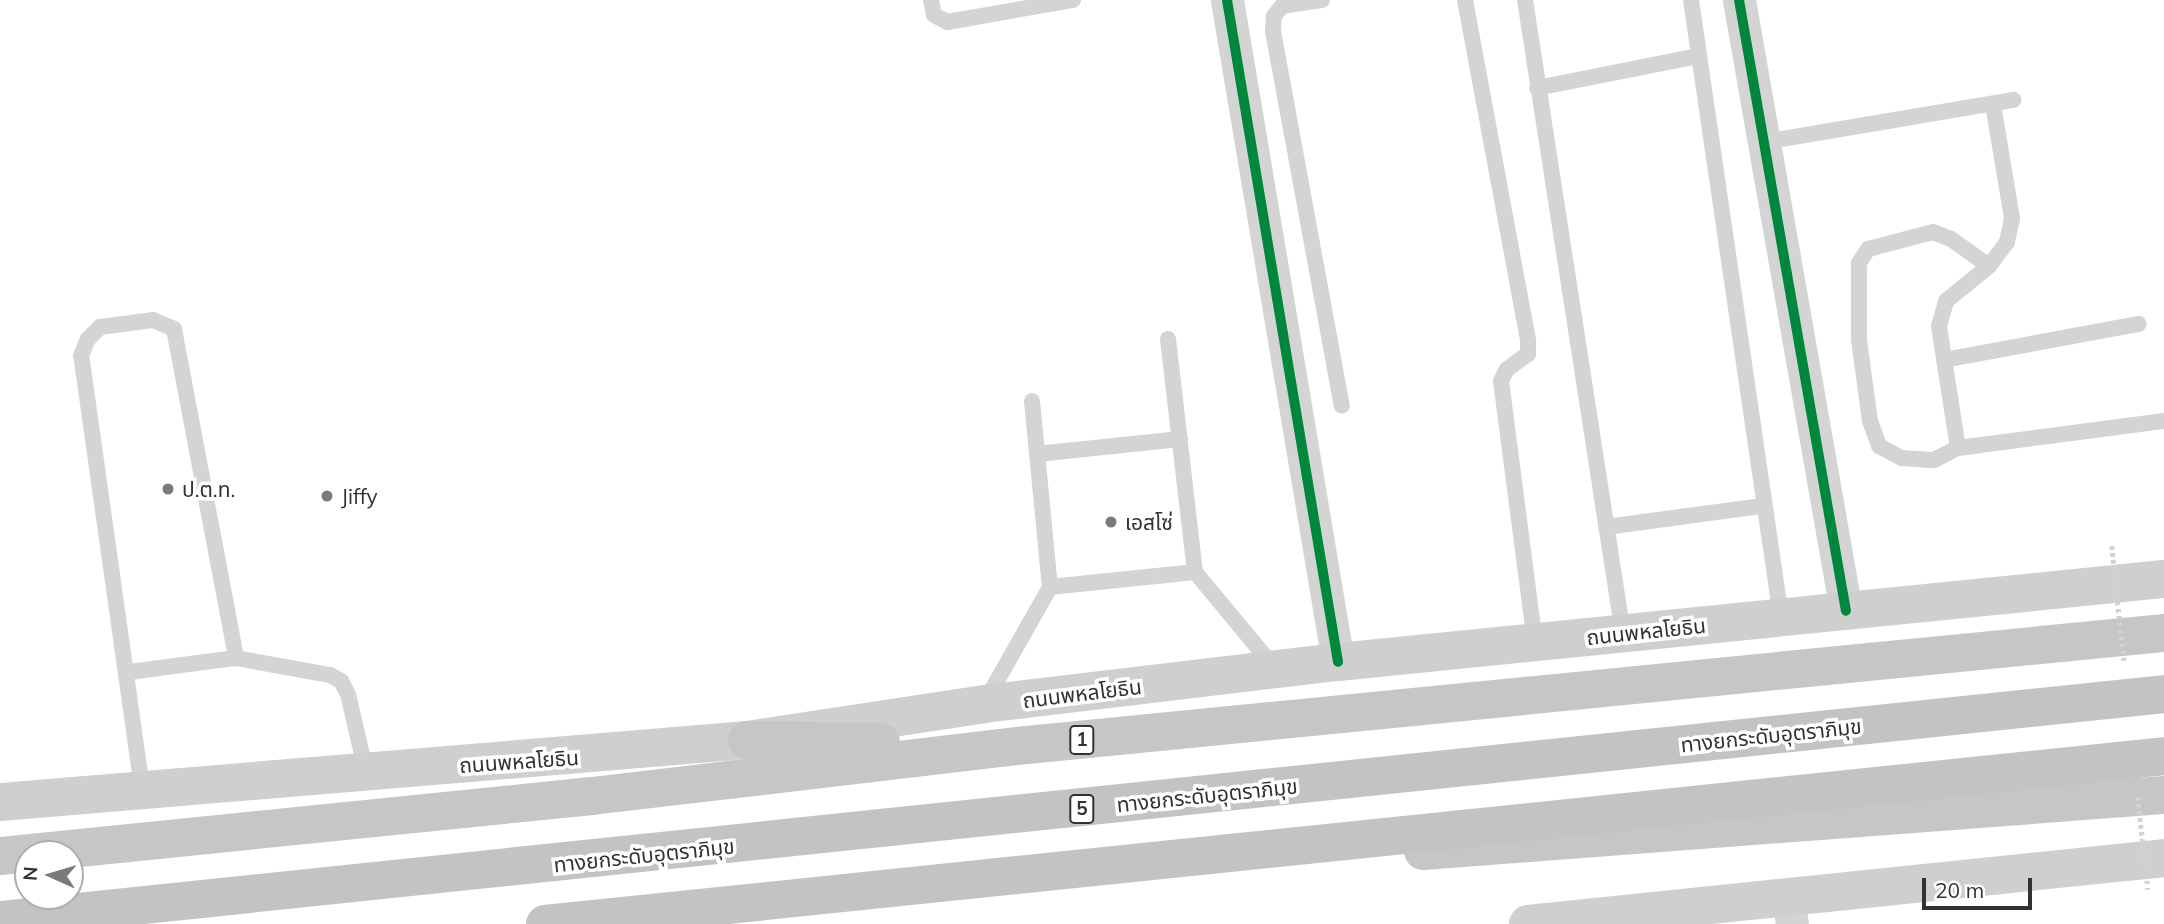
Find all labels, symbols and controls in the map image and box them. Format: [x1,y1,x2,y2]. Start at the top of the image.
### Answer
place label: ป.ต.ท. [182,476,235,502]
marker: ป.ต.ท. [160,481,176,497]
place label: Jiffy [341,483,378,509]
marker: Jiffy [319,488,335,504]
place label: เอสโซ่ [1125,509,1173,535]
marker: เอสโซ่ [1103,514,1119,530]
street label: ถนนพหลโยธิน [1585,612,1707,650]
street label: ถนนพหลโยธิน [1021,673,1143,713]
street label: ทางยกระดับอุตราภิมุข [1679,713,1863,757]
road number: 1 [1068,724,1096,755]
street label: ถนนพหลโยธิน [458,744,580,778]
street label: ทางยกระดับอุตราภิมุข [1115,773,1299,817]
road number: 5 [1068,794,1096,824]
street label: ทางยกระดับอุตราภิมุข [552,833,736,877]
north arrow [14,840,84,910]
scale bar [1926,864,2036,908]
text: N [18,866,43,882]
text: 20 m [1935,877,1984,903]

